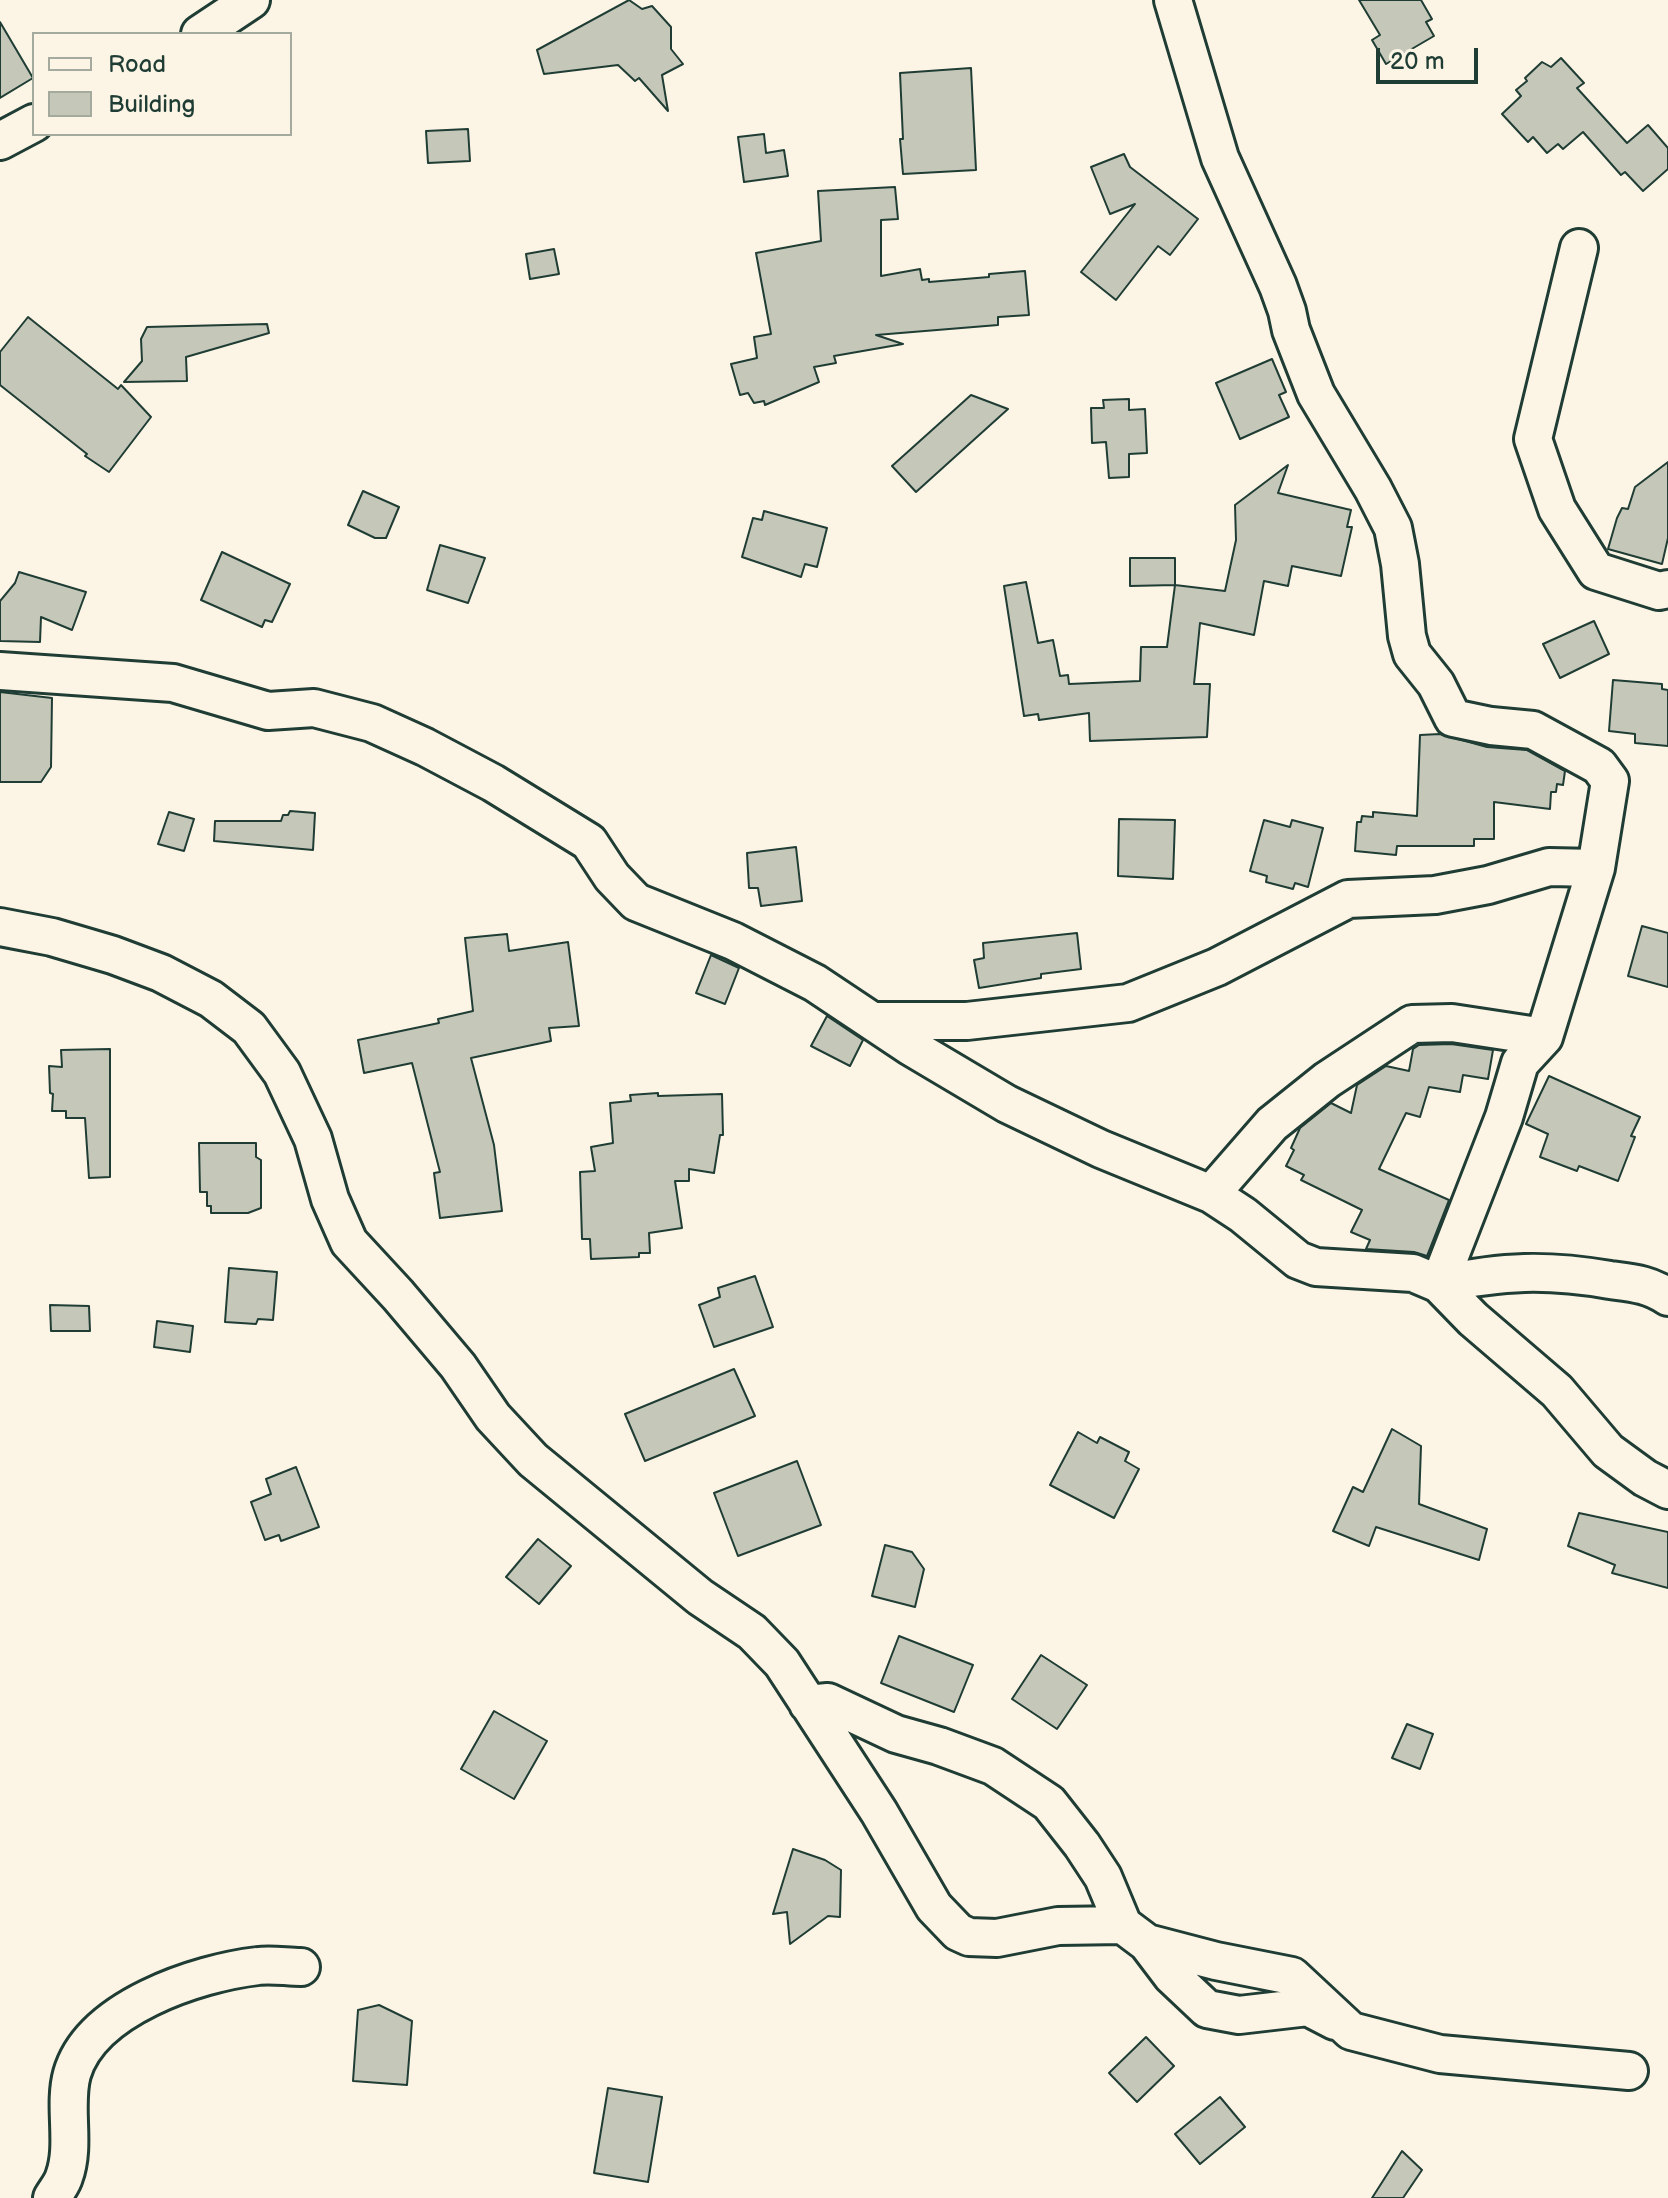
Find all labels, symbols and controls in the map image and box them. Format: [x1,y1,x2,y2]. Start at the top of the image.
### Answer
legend [32,32,292,136]
scale bar [1380,32,1482,82]
text: 20 m [1390,47,1445,76]
text: Road [108,50,166,79]
text: Building [108,90,195,119]

